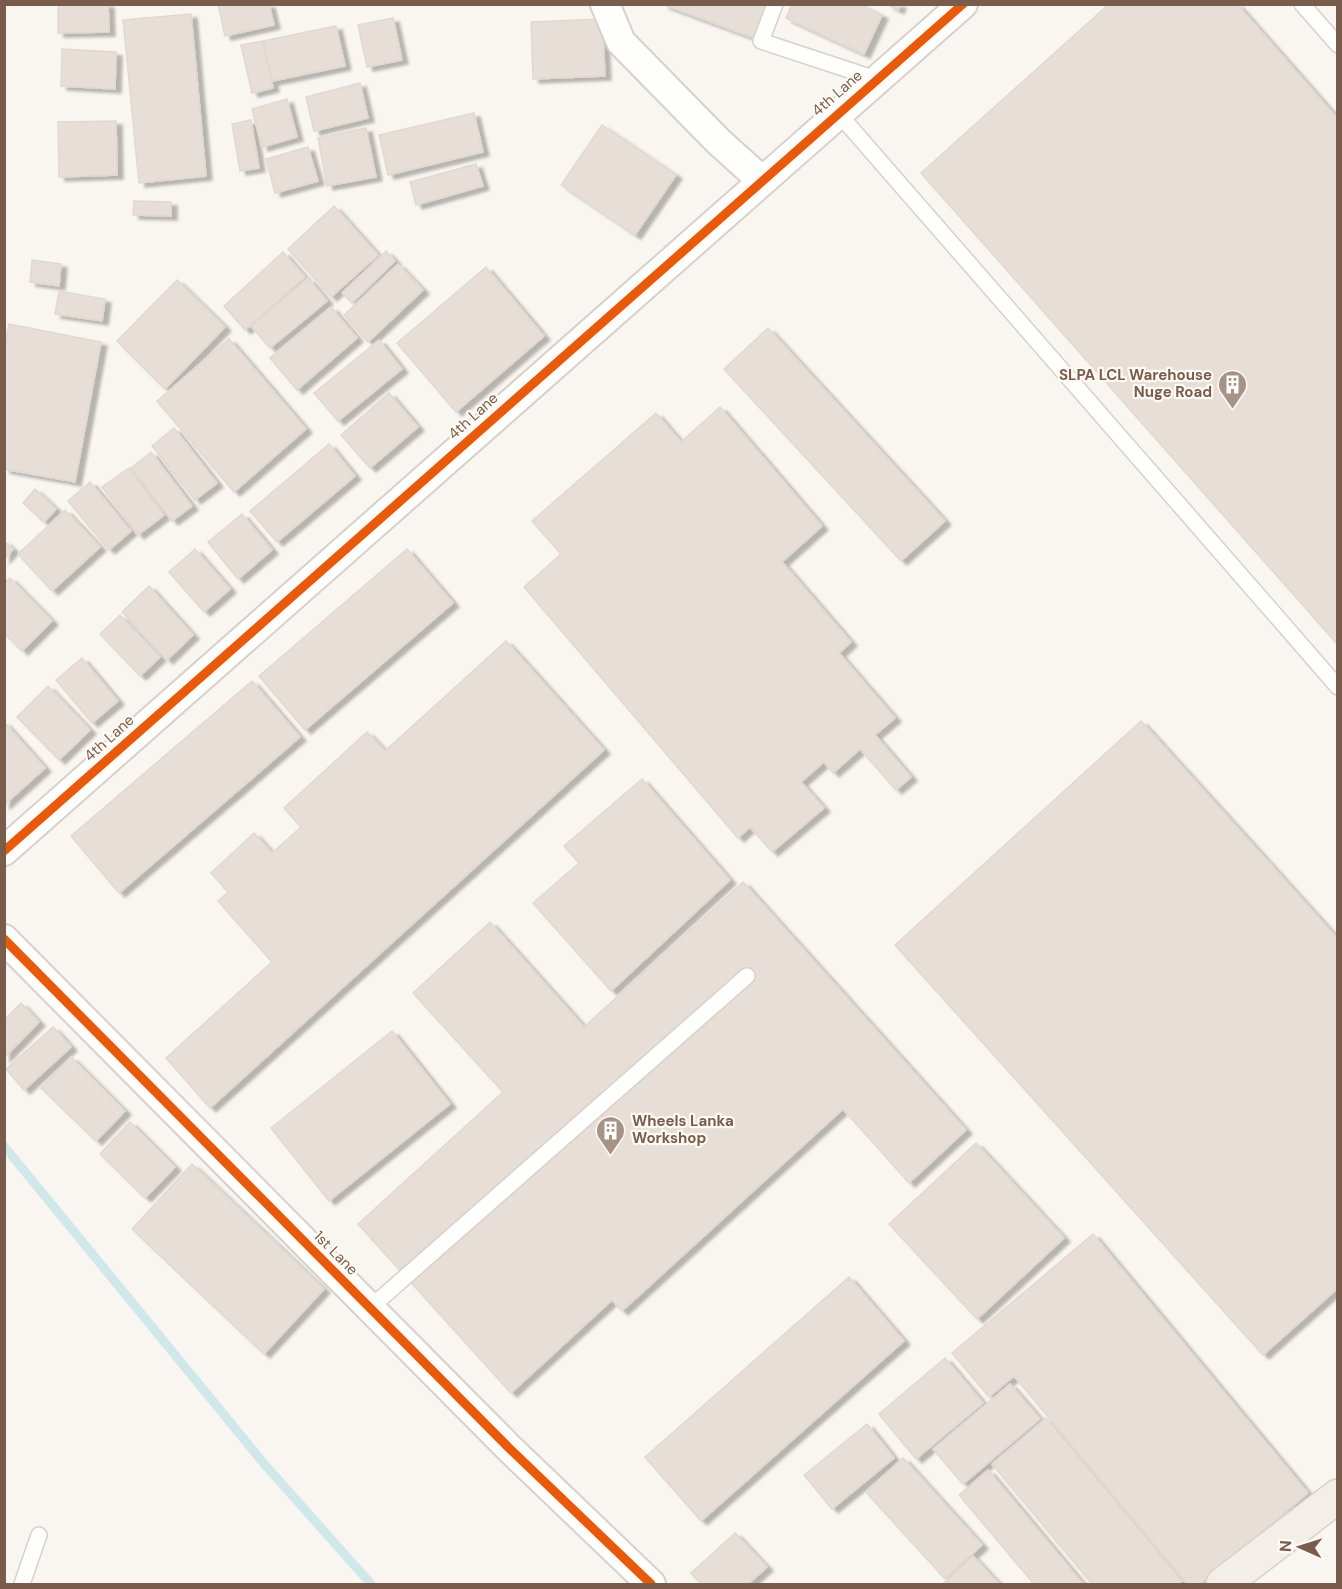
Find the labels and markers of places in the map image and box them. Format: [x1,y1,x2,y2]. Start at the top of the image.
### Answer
place label: SLPA LCL Warehouse Nuge Road [1059,365,1212,402]
building icon: SLPA LCL Warehouse Nuge Road [1217,368,1249,410]
place label: Wheels Lanka Workshop [632,1111,734,1148]
building icon: Wheels Lanka Workshop [595,1114,627,1156]

